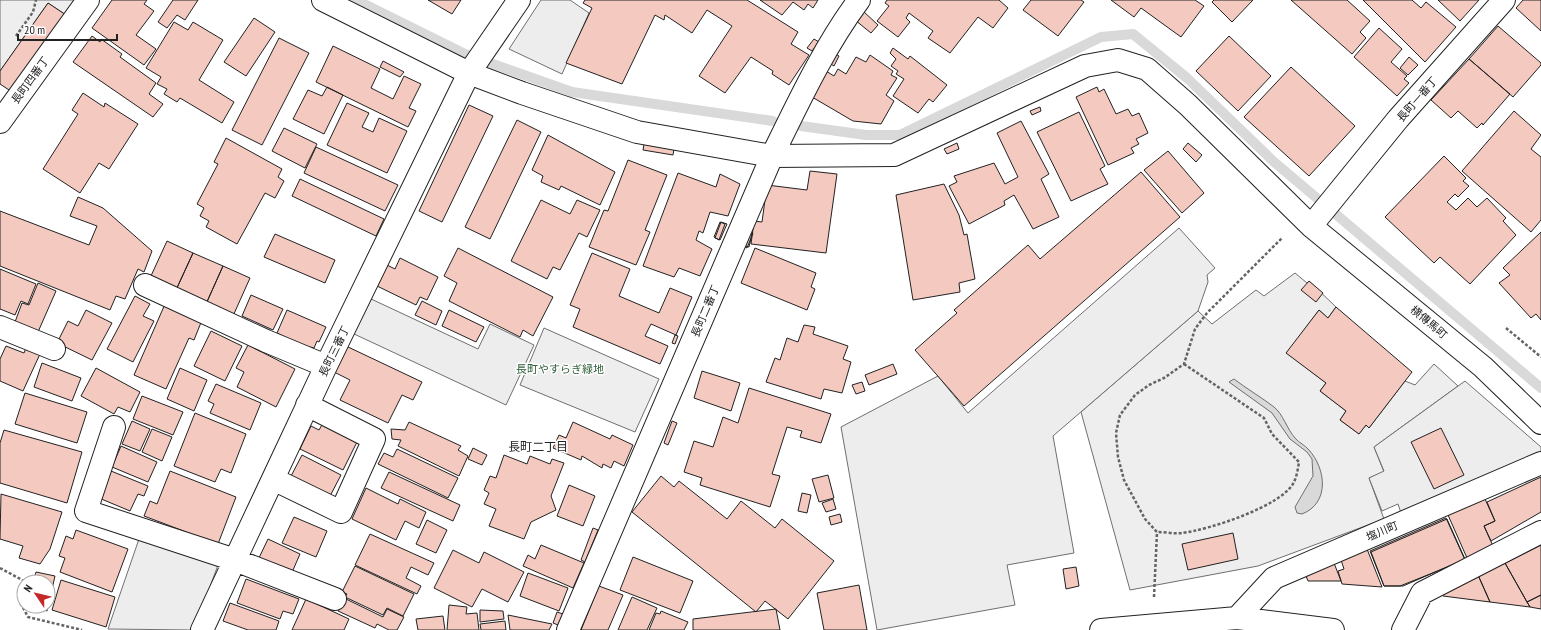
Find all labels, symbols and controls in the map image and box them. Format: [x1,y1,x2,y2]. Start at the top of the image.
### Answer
scale bar [18,16,117,42]
text: 20 m [24,22,45,37]
street label: 長町四番丁 [8,54,52,106]
street label: 長町一番丁 [1394,74,1440,124]
street label: 長町二番丁 [688,283,722,339]
street label: 横傳馬町 [1408,302,1450,342]
street label: 長町三番丁 [316,323,352,379]
park label: 長町やすらぎ緑地 [516,362,604,376]
district label: 長町二丁目 [508,439,568,454]
street label: 塩川町 [1364,518,1400,544]
north arrow [16,574,56,614]
text: N [20,582,35,595]

